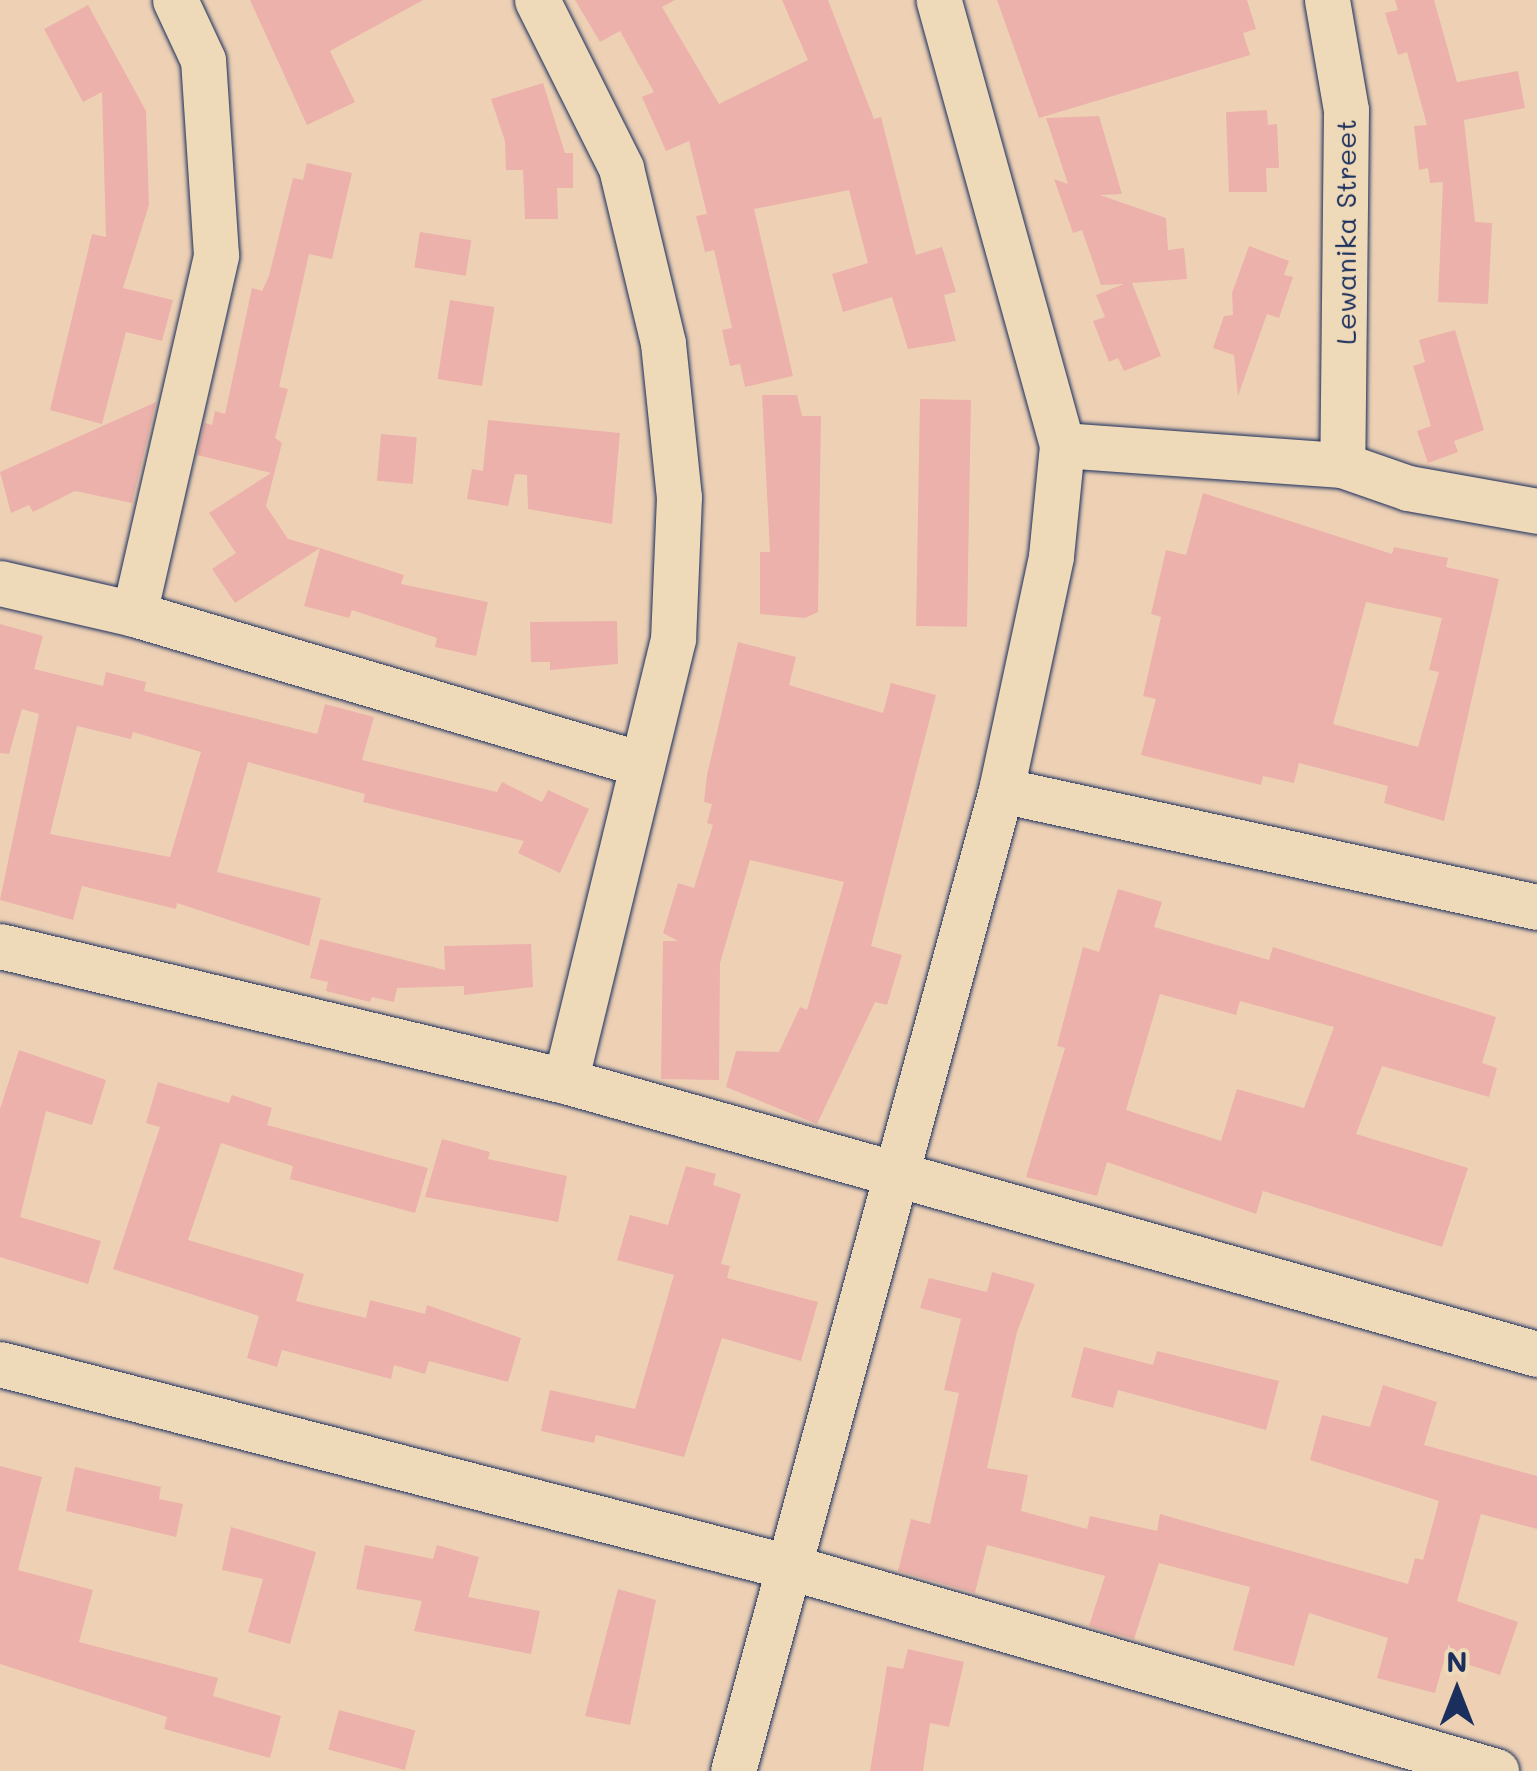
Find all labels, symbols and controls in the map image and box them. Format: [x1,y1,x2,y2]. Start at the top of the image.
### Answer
street label: Lewanika Street [1328,119,1362,345]
north arrow [1407,1641,1507,1741]
text: N [1446,1643,1468,1679]

